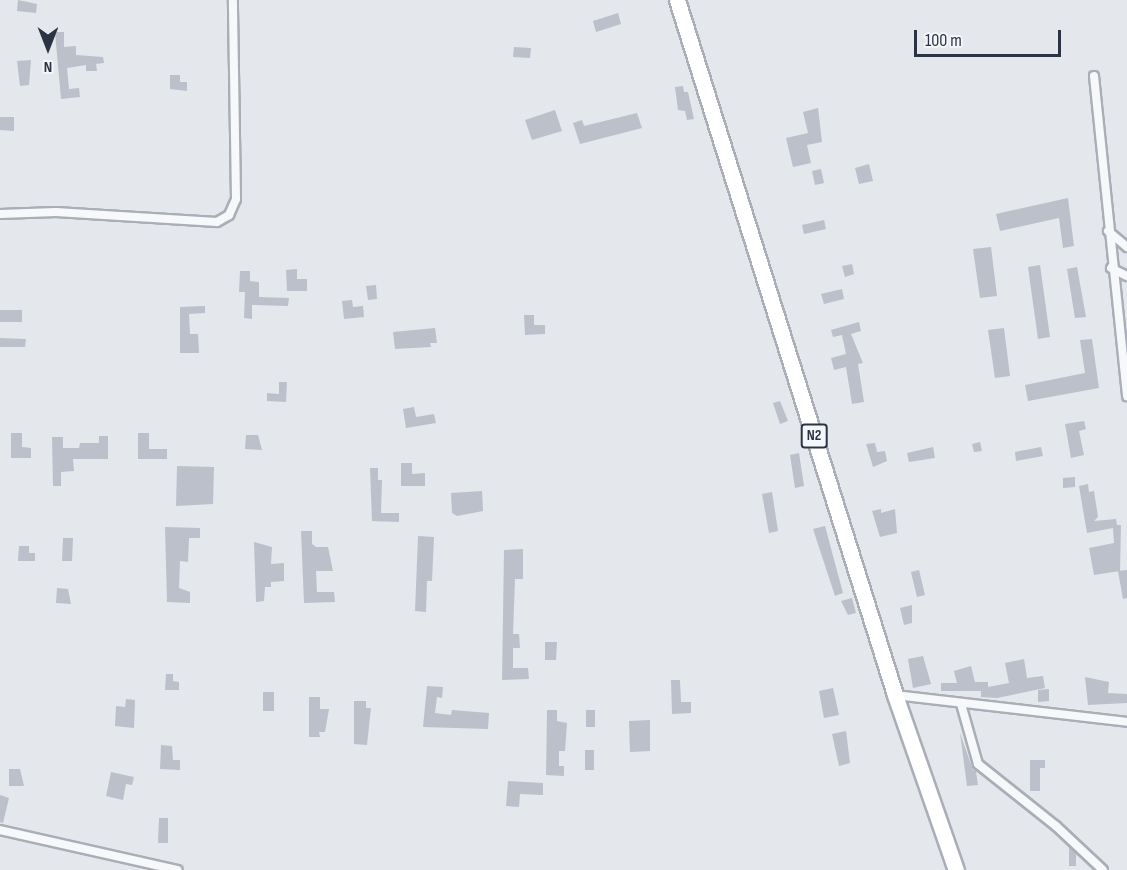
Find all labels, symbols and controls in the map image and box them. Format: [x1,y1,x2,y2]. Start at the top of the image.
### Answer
north arrow [18,18,78,78]
scale bar [917,18,1064,56]
text: 100 m [925,30,962,51]
text: N [44,57,52,76]
road number: N2 [800,424,828,448]

